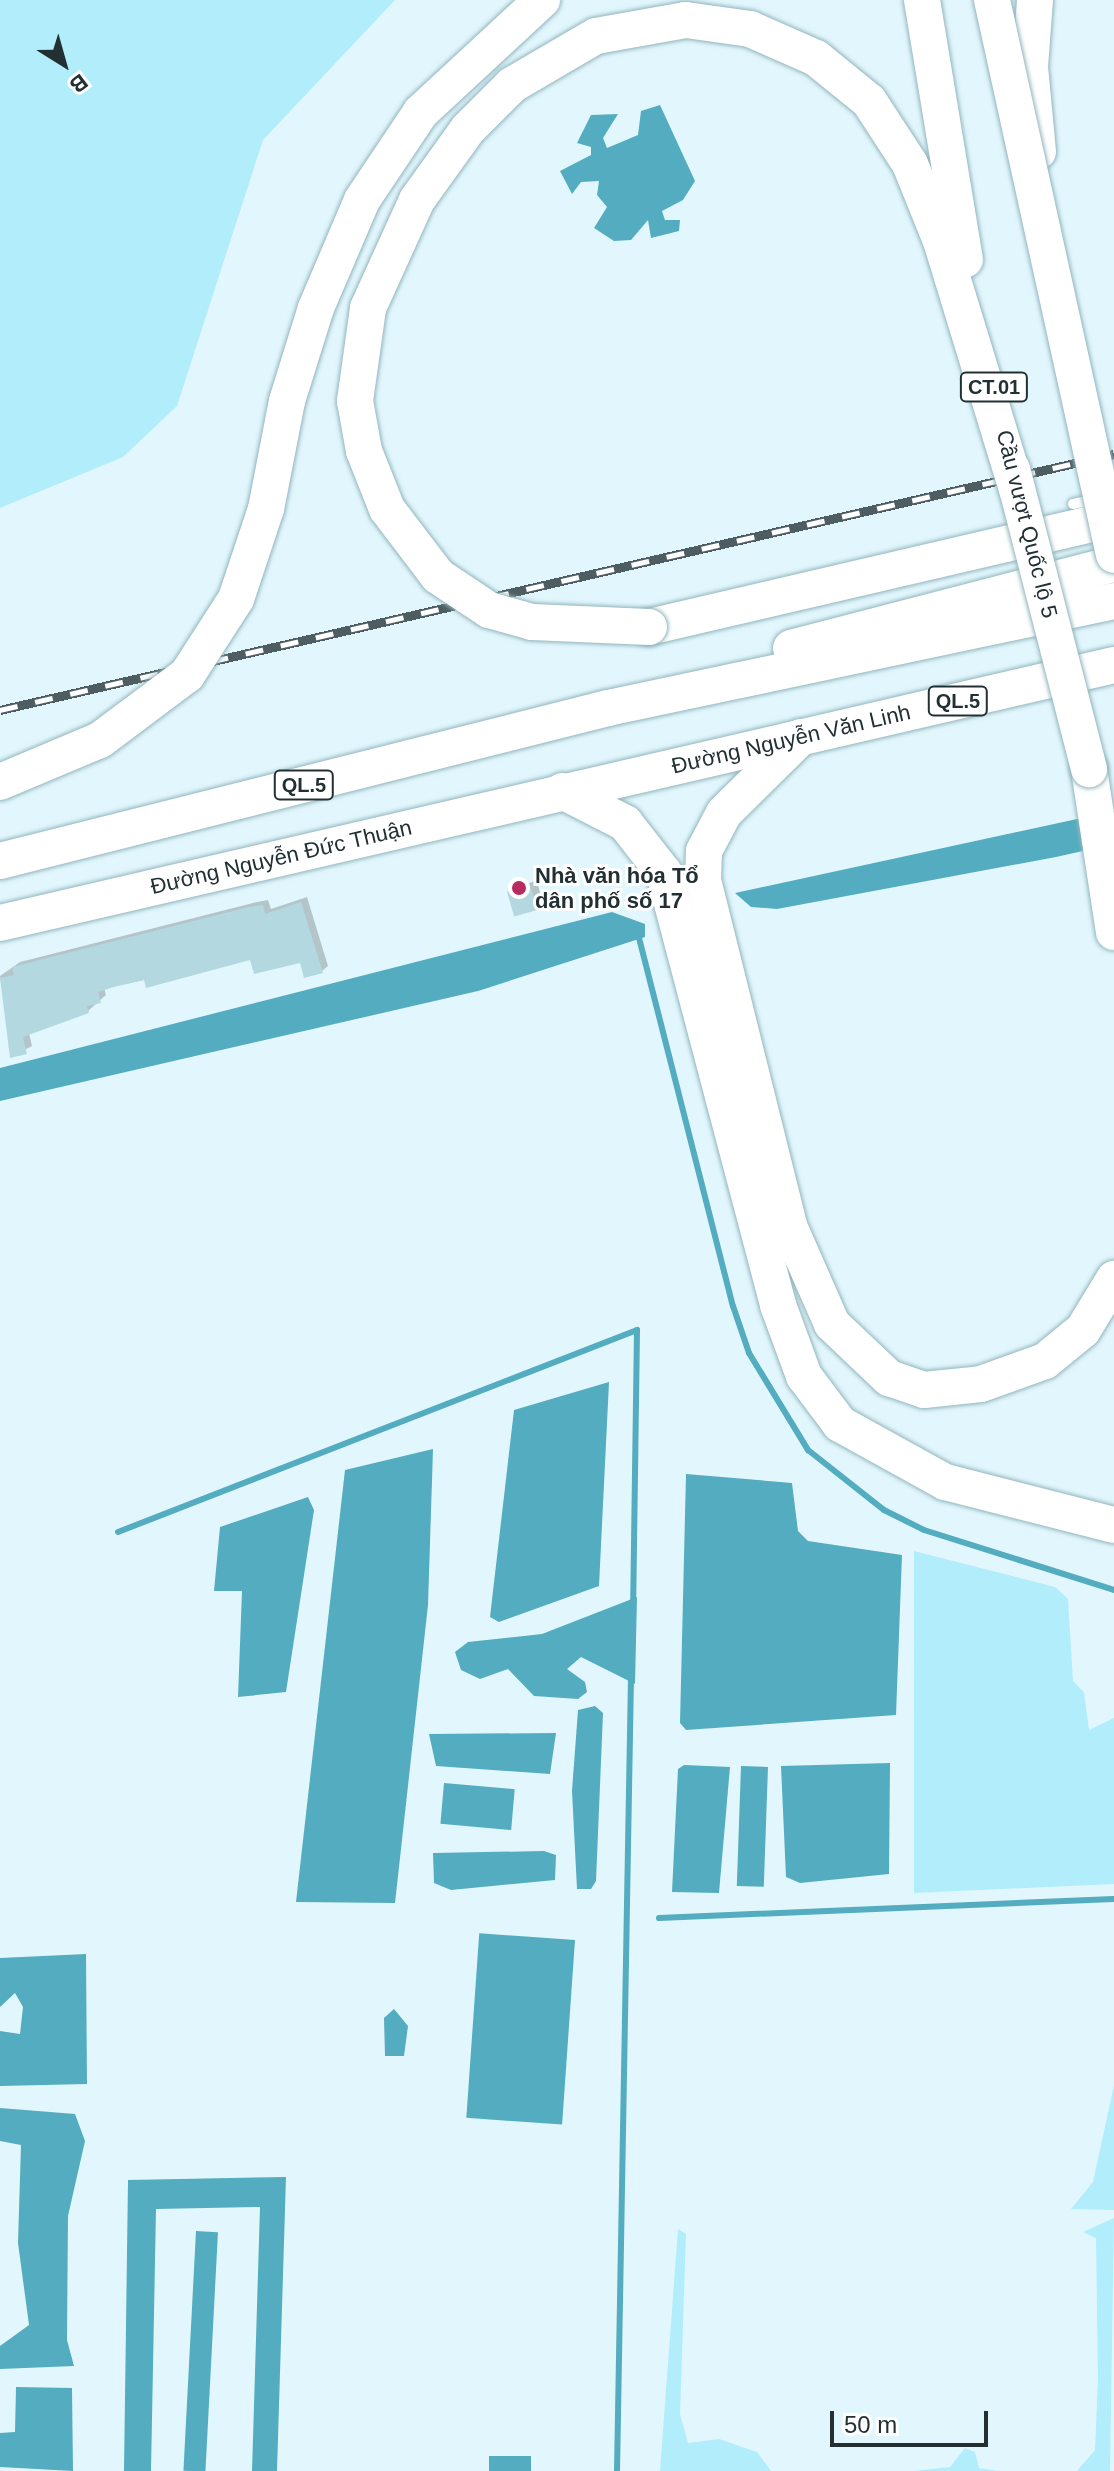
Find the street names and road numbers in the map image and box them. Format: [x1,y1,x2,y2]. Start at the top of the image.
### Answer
road number: CT.01 [958,371,1030,403]
street label: Cầu vượt Quốc lộ 5 [991,427,1063,621]
road number: QL.5 [926,685,990,717]
street label: Đường Nguyễn Văn Linh [669,699,913,779]
road number: QL.5 [272,769,336,801]
street label: Đường Nguyễn Đức Thuận [148,814,414,900]

